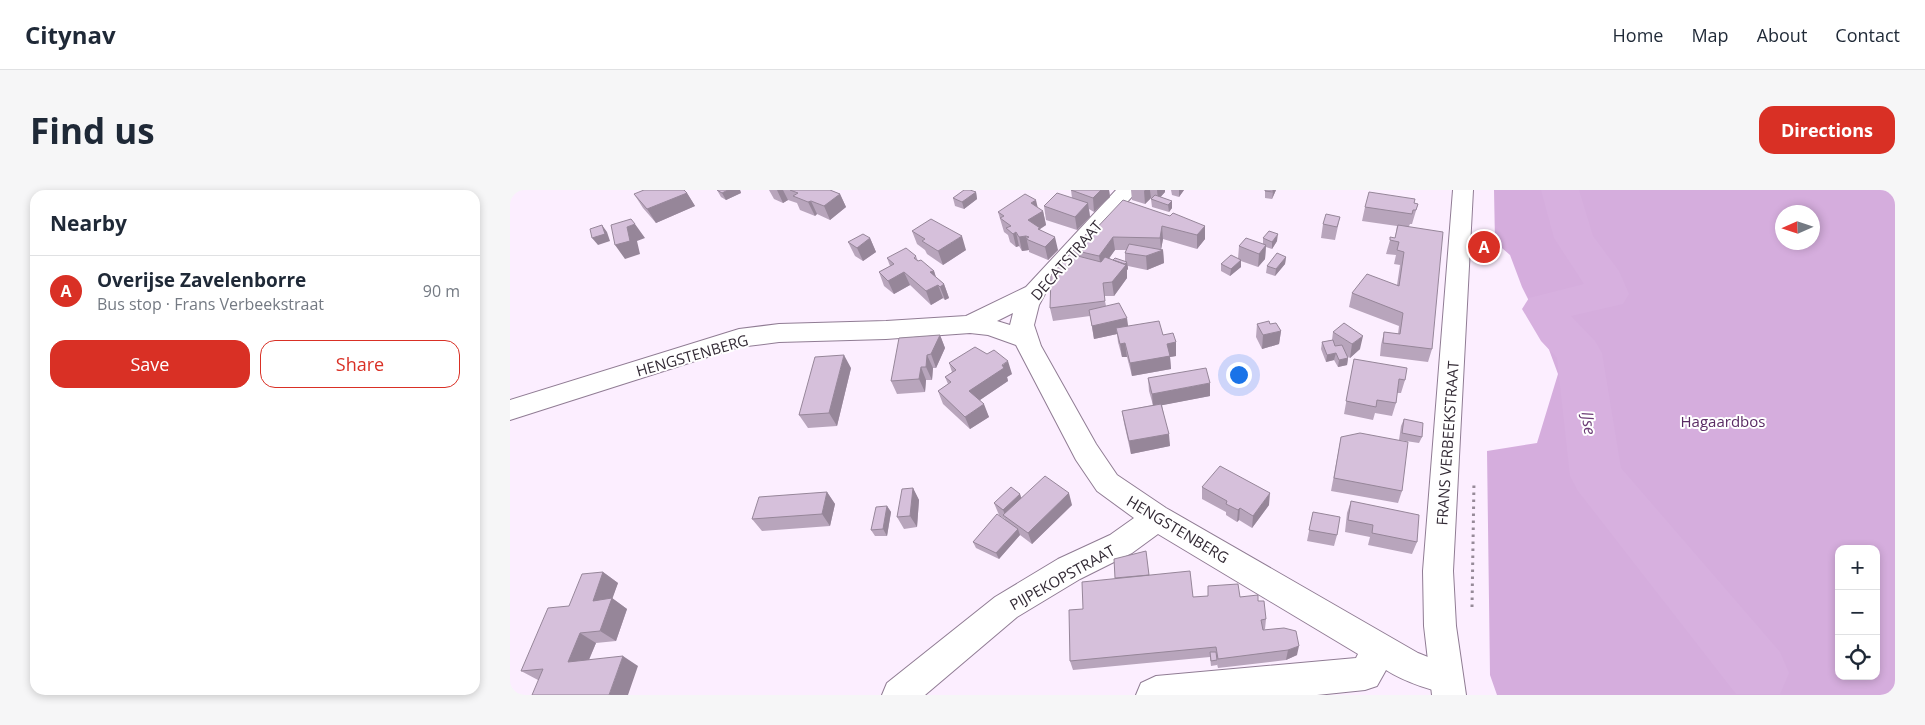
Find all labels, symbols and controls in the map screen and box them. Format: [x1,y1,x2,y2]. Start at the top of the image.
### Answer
text: Citynav [25,18,116,51]
text: Home [1613,23,1663,47]
text: Map [1691,23,1729,47]
text: About [1757,23,1807,47]
text: Contact [1835,23,1900,47]
button: Directions [1759,106,1895,154]
text: Find us [30,107,155,154]
north arrow [1775,205,1820,250]
text: Nearby [50,209,127,237]
street label: DECATSTRAAT [1026,215,1107,304]
pin: A [1468,228,1500,266]
text: Overijse Zavelenborre [97,267,306,293]
text: A [60,280,72,302]
text: 90 m [423,280,460,302]
text: Bus stop · Frans Verbeekstraat [97,293,324,315]
street label: HENGSTENBERG [634,329,750,381]
button: Save [50,340,250,388]
button: Share [260,340,460,388]
street label: FRANS VERBEEKSTRAAT [1431,359,1463,526]
your location [1226,362,1252,388]
water label: IJse [1576,410,1602,436]
park label: Hagaardbos [1681,411,1765,431]
street label: HENGSTENBERG [1123,491,1233,567]
street label: PIJPEKOPSTRAAT [1006,539,1119,614]
map controls [1835,545,1880,680]
button: + [1835,545,1880,590]
button: − [1835,590,1880,635]
button: locate [1835,635,1880,680]

